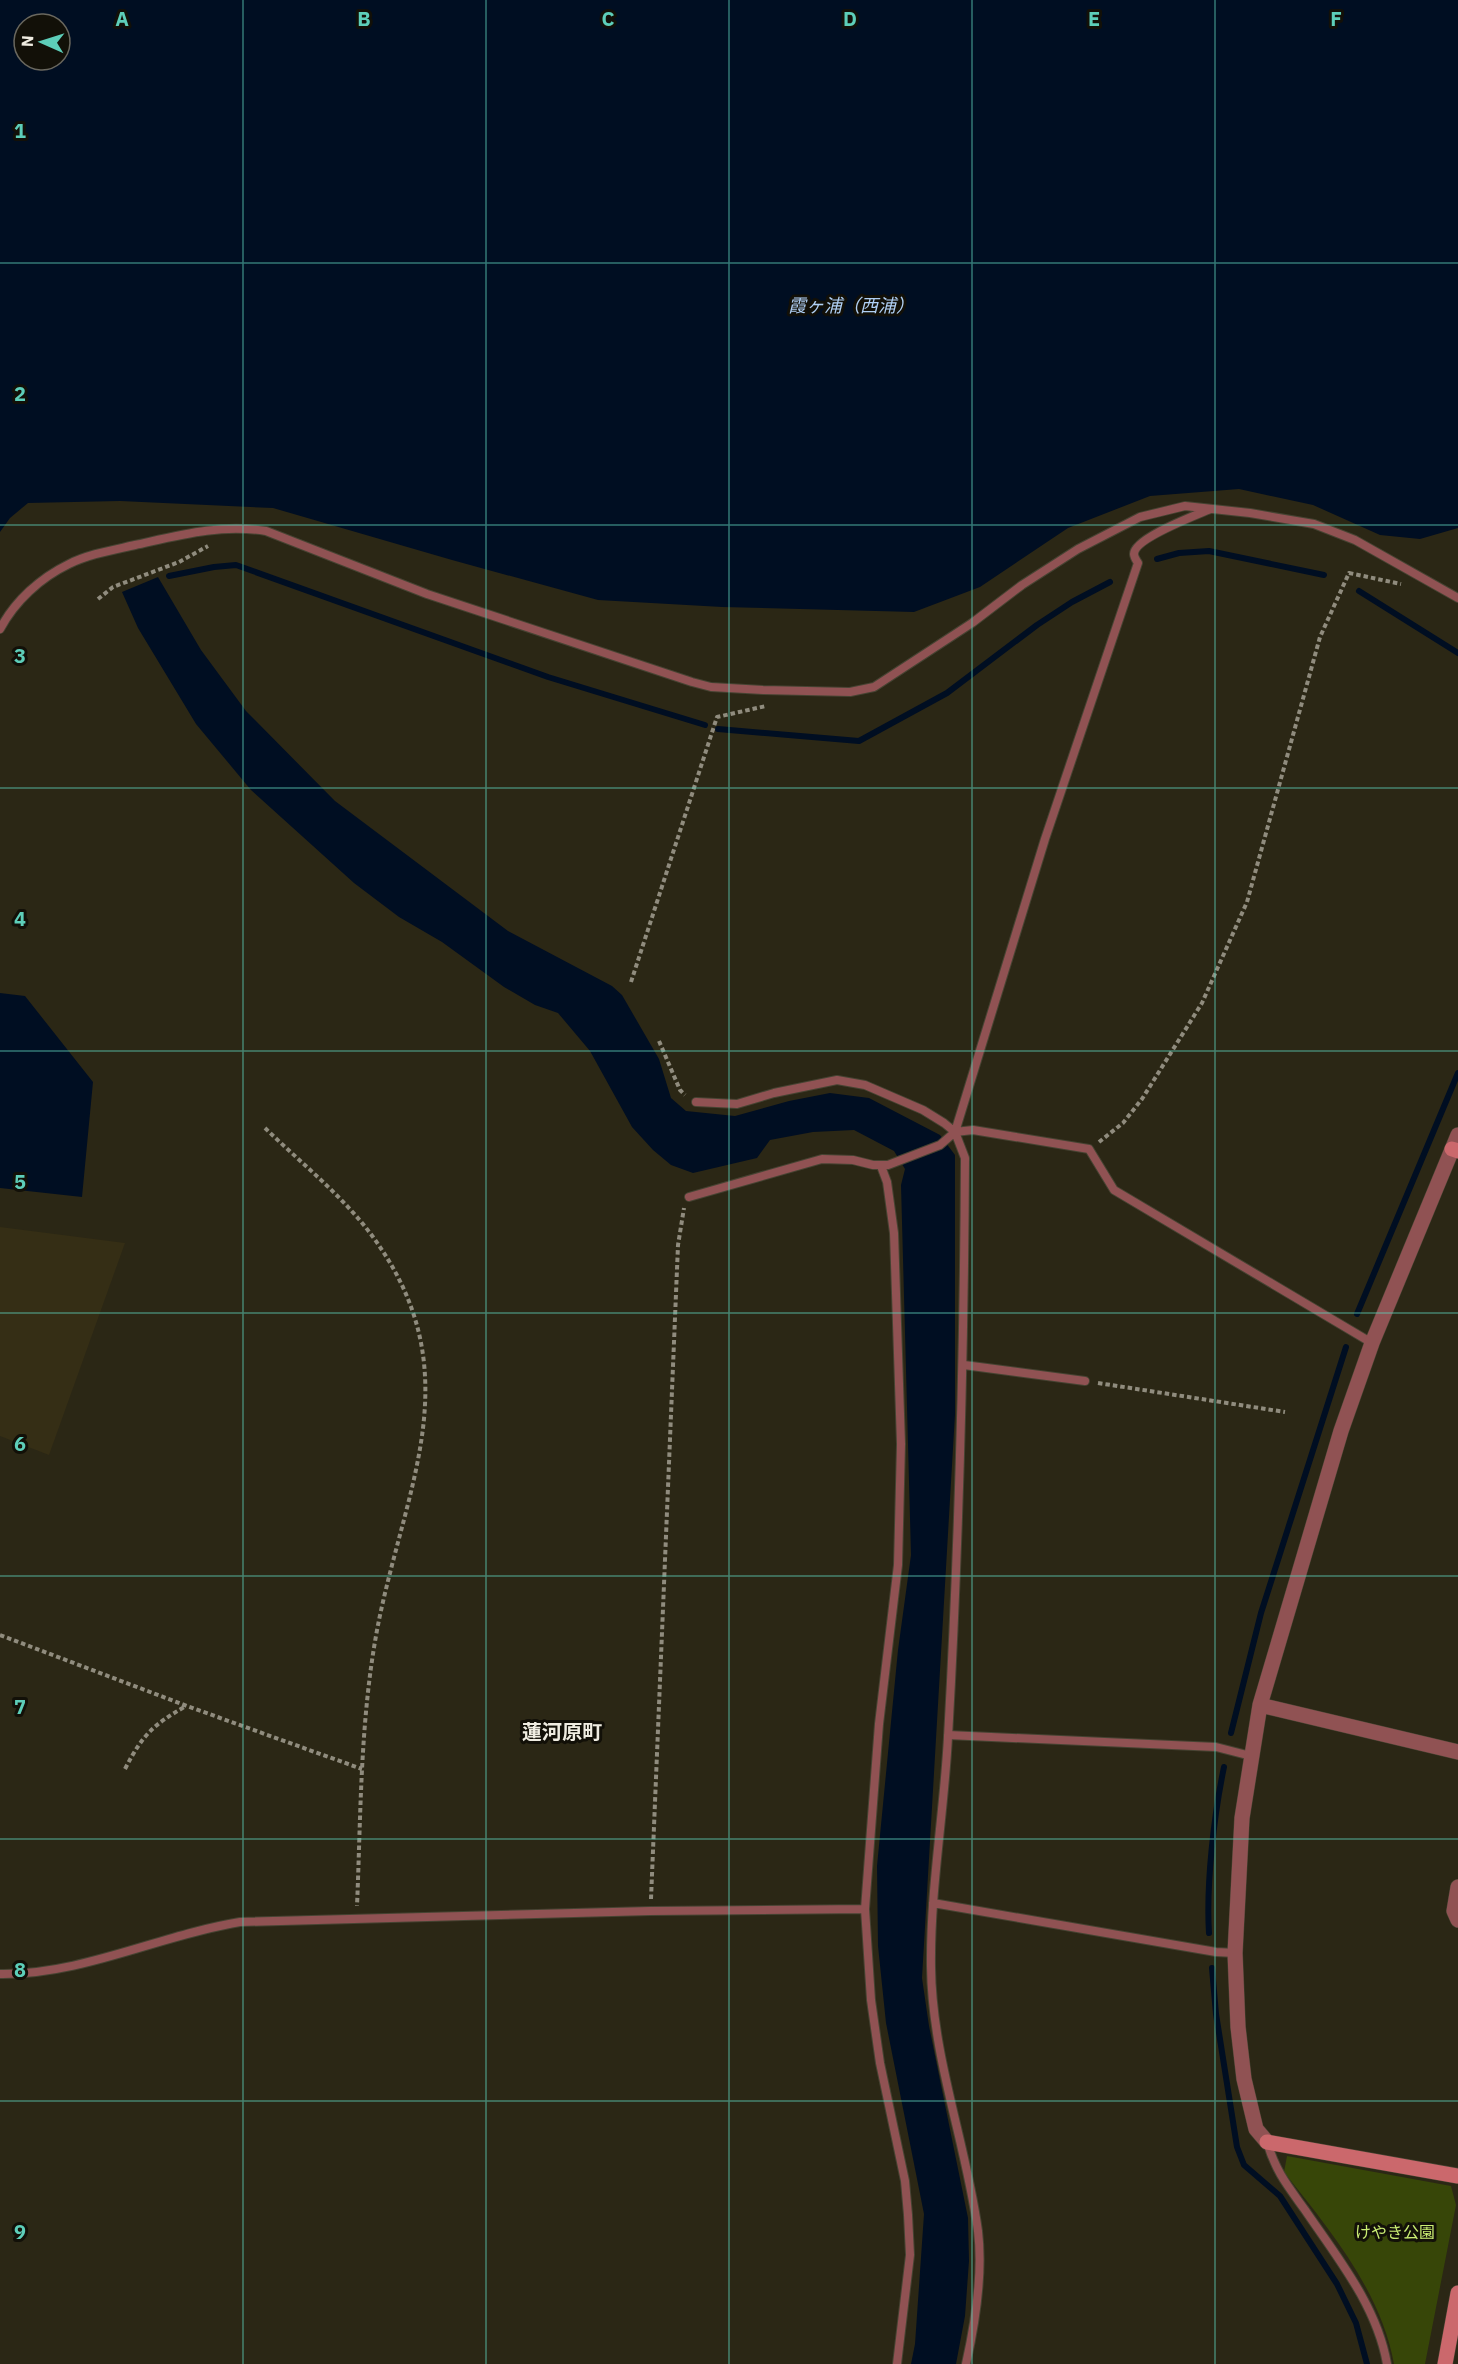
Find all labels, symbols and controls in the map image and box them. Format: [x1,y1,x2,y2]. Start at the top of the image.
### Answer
text: A [115,5,129,32]
text: B [357,5,371,32]
text: C [601,5,615,32]
text: D [843,5,857,32]
text: E [1088,5,1100,32]
text: F [1330,5,1342,32]
north arrow [12,12,72,72]
text: N [17,35,37,48]
text: 1 [14,117,26,144]
water label: 霞ヶ浦（西浦） [788,294,914,317]
text: 2 [14,380,26,407]
text: 3 [14,642,26,669]
text: 4 [14,905,26,932]
text: 5 [14,1168,26,1195]
text: 6 [14,1430,26,1457]
text: 7 [14,1693,26,1720]
district label: 蓮河原町 [522,1718,602,1745]
text: 8 [14,1956,26,1983]
text: 9 [14,2218,26,2245]
park label: けやき公園 [1355,2222,1435,2242]

